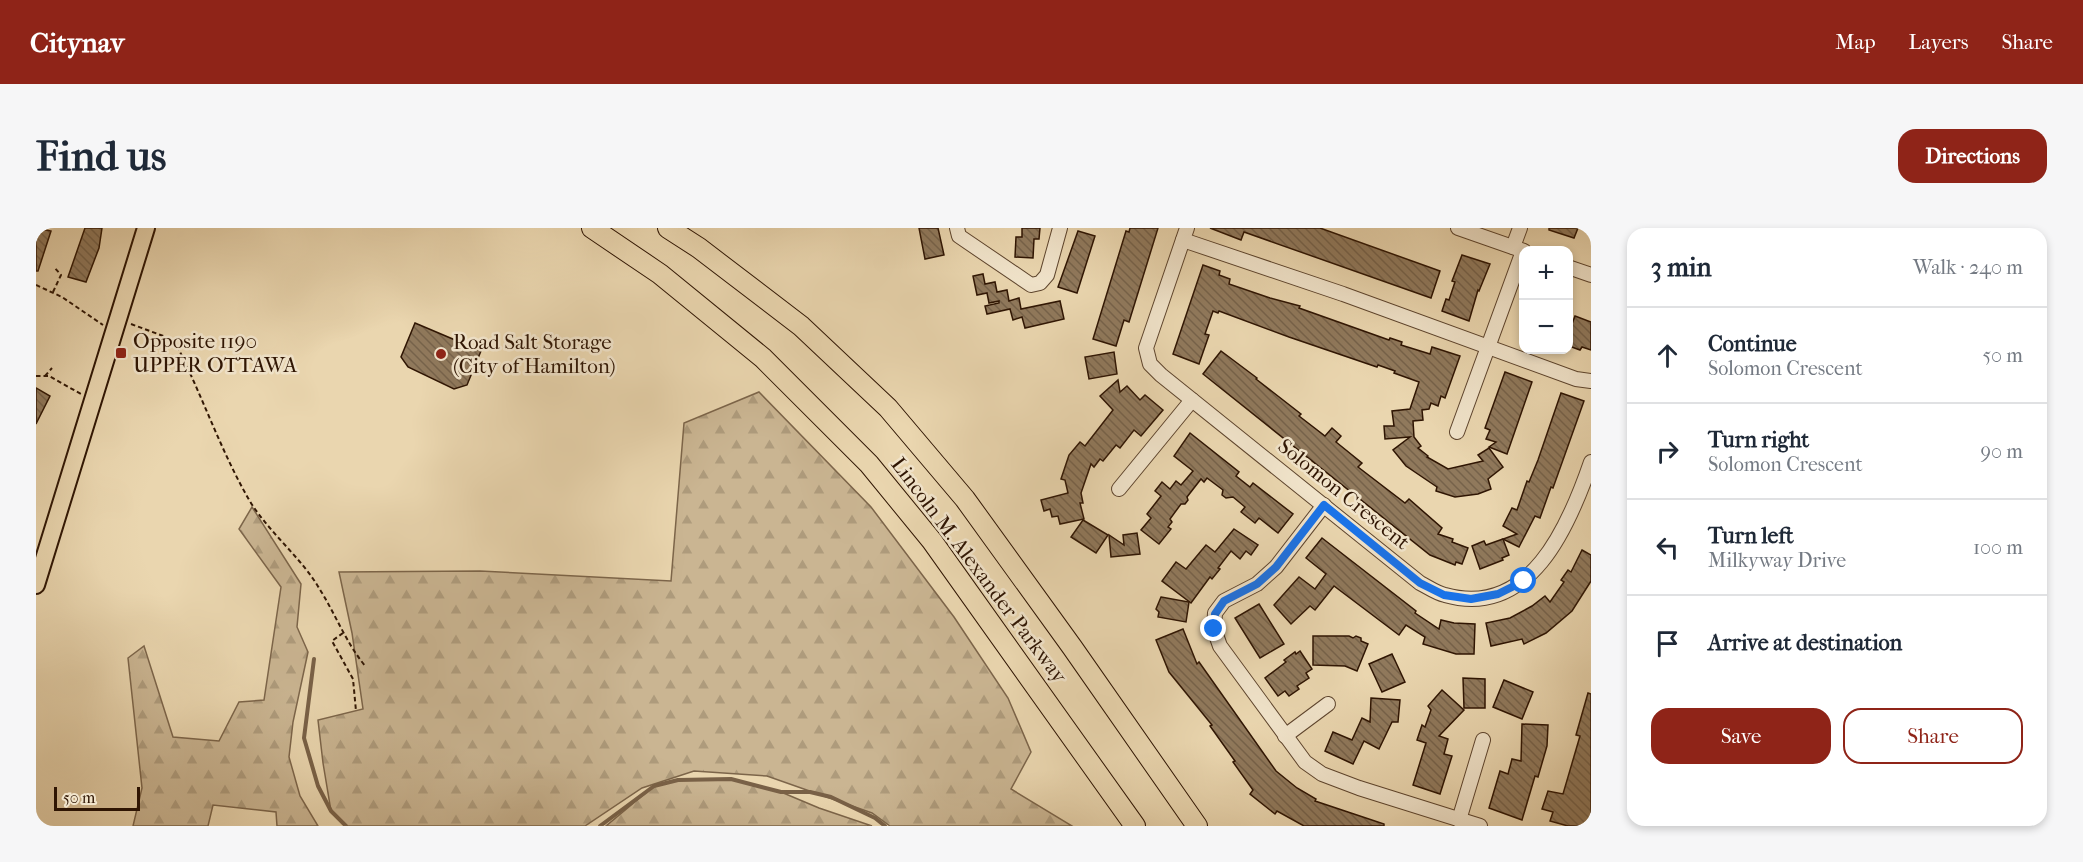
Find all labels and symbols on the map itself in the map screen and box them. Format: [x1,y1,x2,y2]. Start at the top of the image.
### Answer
place label: Opposite 1190 UPPER OTTAWA [133,329,298,377]
place label: Road Salt Storage (City of Hamilton) [453,330,616,378]
marker: Opposite 1190 UPPER OTTAWA [114,346,128,360]
marker: Road Salt Storage (City of Hamilton) [434,347,448,361]
street label: Solomon Crescent [1273,434,1415,555]
street label: Lincoln M. Alexander Parkway [886,452,1072,688]
route start [1510,567,1536,593]
route end [1200,615,1226,641]
scale bar [54,784,140,812]

